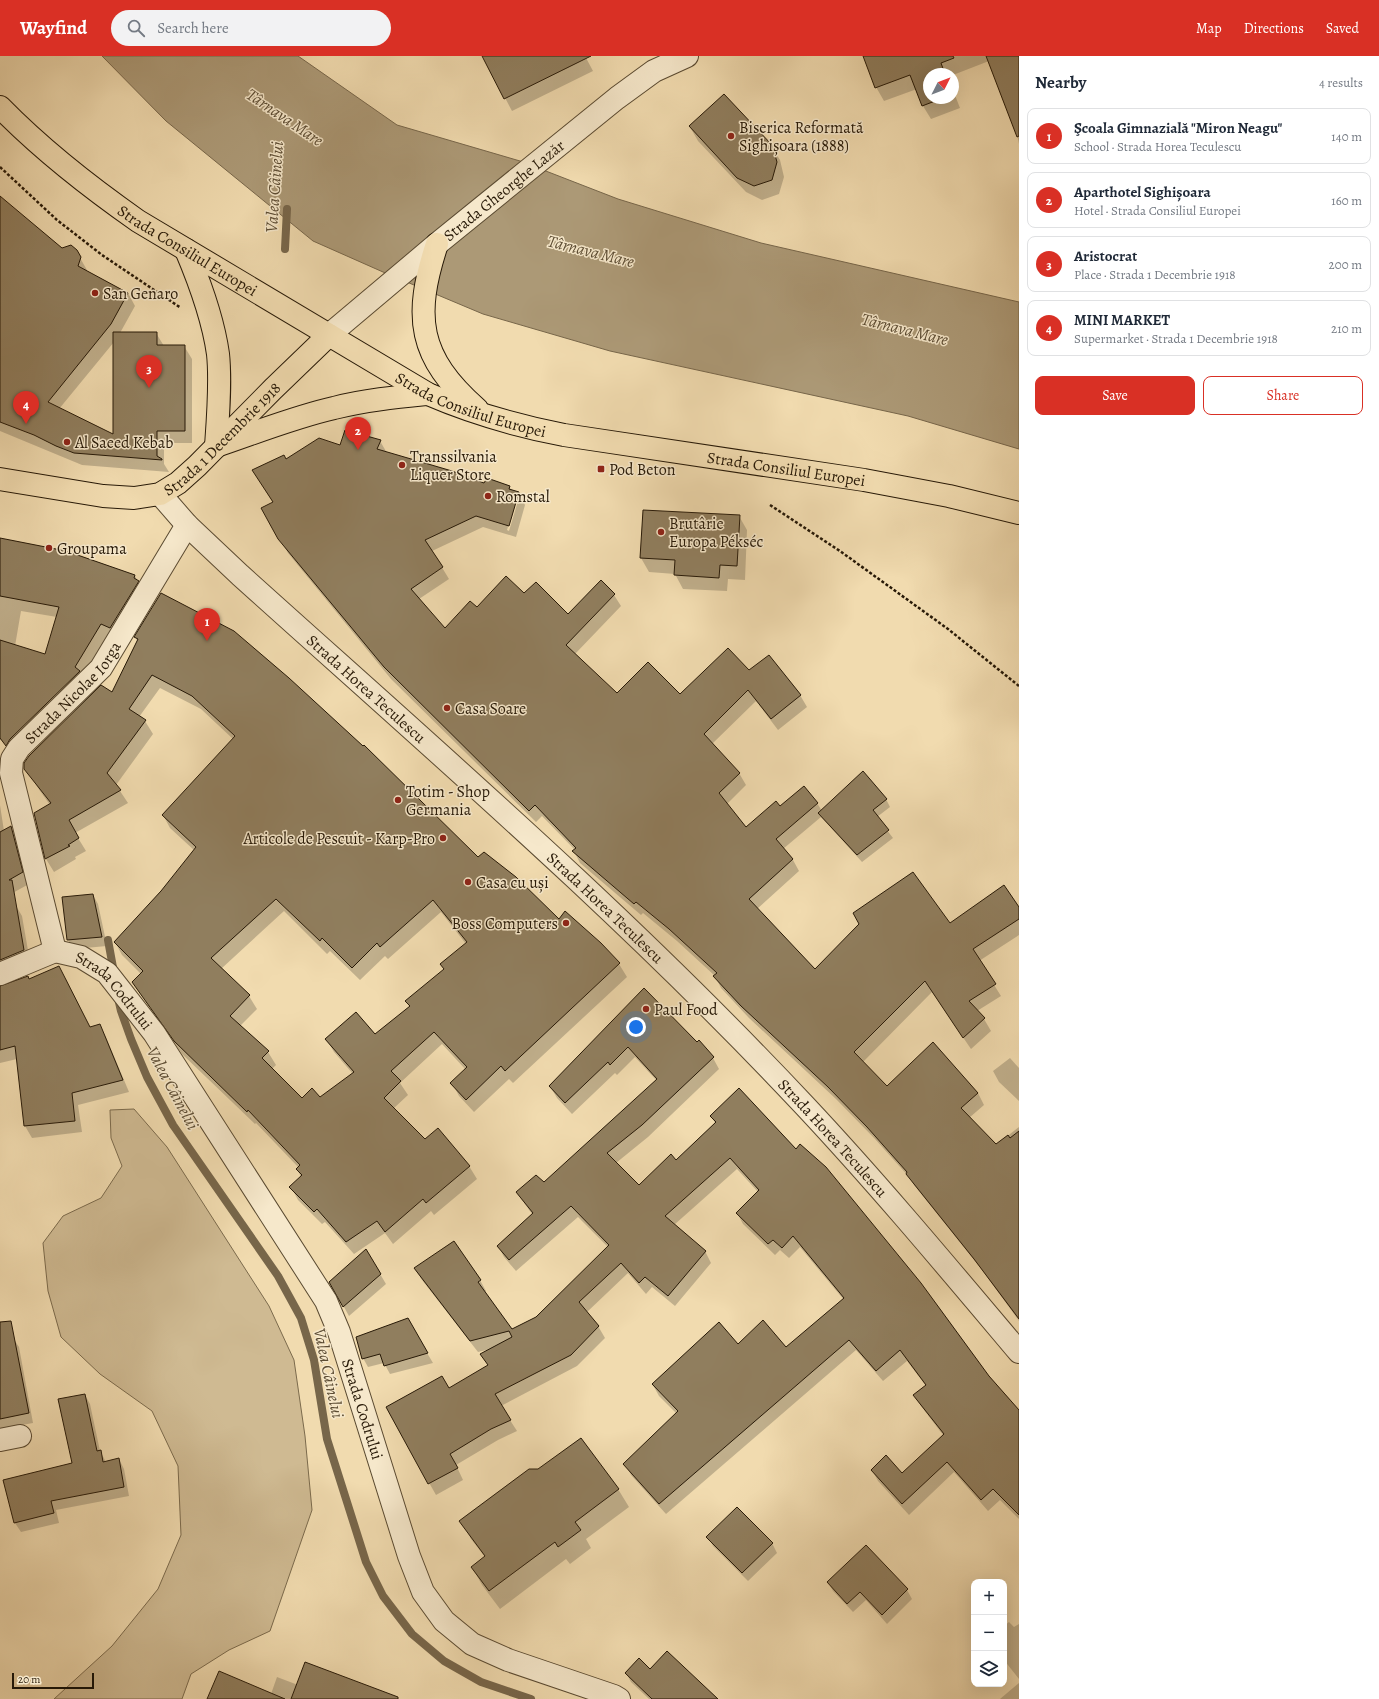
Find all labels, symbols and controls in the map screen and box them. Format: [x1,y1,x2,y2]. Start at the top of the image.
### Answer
search box [111,10,391,46]
text: Wayfind [20,15,87,41]
icon: search [125,17,147,39]
text: Search here [157,18,229,38]
text: Map [1196,19,1222,38]
text: Directions [1244,19,1304,38]
text: Saved [1326,19,1359,38]
north arrow [923,68,959,104]
text: Nearby [1035,71,1086,94]
text: 4 results [1319,74,1363,91]
water label: Târnava Mare [242,83,328,152]
place label: Biserica Reformată Sighișoara (1888) [739,117,864,157]
text: Şcoala Gimnazială "Miron Neagu" [1074,118,1282,138]
text: 1 [1047,128,1051,145]
text: 140 m [1331,128,1362,145]
marker: Biserica Reformată Sighișoara (1888) [726,131,736,141]
street label: Strada Gheorghe Lazăr [439,135,570,247]
text: School · Strada Horea Teculescu [1074,138,1241,155]
water label: Valea Câinelui [260,140,289,233]
text: Aparthotel Sighișoara [1074,182,1211,202]
text: 2 [1046,192,1052,209]
text: 160 m [1331,192,1362,209]
street label: Strada Consiliul Europei [113,200,261,302]
text: Hotel · Strada Consiliul Europei [1074,202,1241,219]
water label: Târnava Mare [545,230,637,273]
text: Aristocrat [1074,246,1137,266]
text: 3 [1046,256,1052,273]
text: 200 m [1329,256,1362,273]
text: Place · Strada 1 Decembrie 1918 [1074,266,1236,283]
place label: San Genaro [103,283,178,305]
marker: San Genaro [90,288,100,298]
water label: Târnava Mare [859,308,951,351]
text: MINI MARKET [1074,310,1170,330]
text: 4 [1046,320,1052,337]
text: 210 m [1331,320,1362,337]
text: Supermarket · Strada 1 Decembrie 1918 [1074,330,1278,347]
pin: 3 [136,355,162,388]
street label: Strada Consiliul Europei [391,367,548,443]
button: Save [1035,376,1195,415]
button: Share [1203,376,1363,415]
street label: Strada 1 Decembrie 1918 [159,377,286,501]
pin: 4 [13,391,39,424]
pin: 2 [345,417,371,450]
place label: Al Saeed Kebab [74,432,173,454]
marker: Al Saeed Kebab [62,437,72,447]
place label: Transsilvania Liquer Store [410,446,497,486]
street label: Strada Consiliul Europei [705,447,867,492]
place label: Pod Beton [609,459,676,481]
marker: Transsilvania Liquer Store [397,460,407,470]
marker: Pod Beton [596,464,606,474]
place label: Romstal [496,486,550,508]
marker: Romstal [483,491,493,501]
place label: Brutârie Europa Pékséc [669,513,764,553]
marker: Brutârie Europa Pékséc [656,527,666,537]
place label: Groupama [57,538,127,560]
marker: Groupama [44,543,54,553]
pin: 1 [194,608,220,641]
street label: Strada Horea Teculescu [301,630,431,749]
street label: Strada Nicolae Iorga [20,637,127,749]
place label: Casa Soare [455,698,526,720]
marker: Casa Soare [442,703,452,713]
place label: Totim - Shop Germania [406,781,490,821]
marker: Totim - Shop Germania [393,795,403,805]
place label: Articole de Pescuit - Karp-Pro [243,828,435,850]
marker: Articole de Pescuit - Karp-Pro [438,833,448,843]
street label: Strada Horea Teculescu [542,847,668,969]
place label: Casa cu uși [476,872,549,894]
marker: Casa cu uși [463,877,473,887]
place label: Boss Computers [452,913,558,935]
marker: Boss Computers [561,918,571,928]
street label: Strada Codrului [73,946,157,1035]
place label: Paul Food [654,999,718,1021]
marker: Paul Food [641,1004,651,1014]
your location [626,1017,646,1037]
water label: Valea Câinelui [141,1043,204,1134]
street label: Strada Horea Teculescu [773,1074,893,1203]
water label: Valea Câinelui [308,1326,349,1421]
street label: Strada Codrului [336,1356,388,1462]
map controls [971,1579,1007,1687]
button: + [971,1579,1007,1615]
button: − [971,1615,1007,1651]
button: layers [971,1651,1007,1687]
scale bar [12,1671,94,1690]
text: 20 m [18,1672,40,1687]

